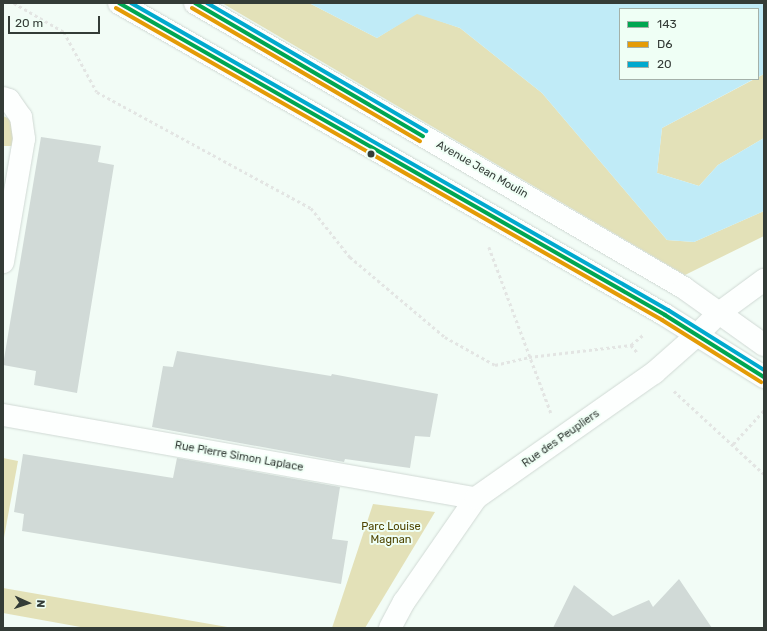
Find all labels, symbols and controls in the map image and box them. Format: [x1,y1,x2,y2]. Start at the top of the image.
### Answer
scale bar [10,8,102,34]
legend [619,8,759,80]
text: 20 m [15,16,43,30]
text: 143 [657,17,677,31]
text: D6 [657,37,673,51]
text: 20 [657,57,672,71]
street label: Avenue Jean Moulin [434,138,530,202]
unlabelled marker [366,149,376,159]
street label: Rue des Peupliers [520,407,602,471]
street label: Rue Pierre Simon Laplace [174,439,304,475]
park label: Parc Louise Magnan [361,521,421,547]
north arrow [8,583,48,623]
text: N [34,599,47,608]

